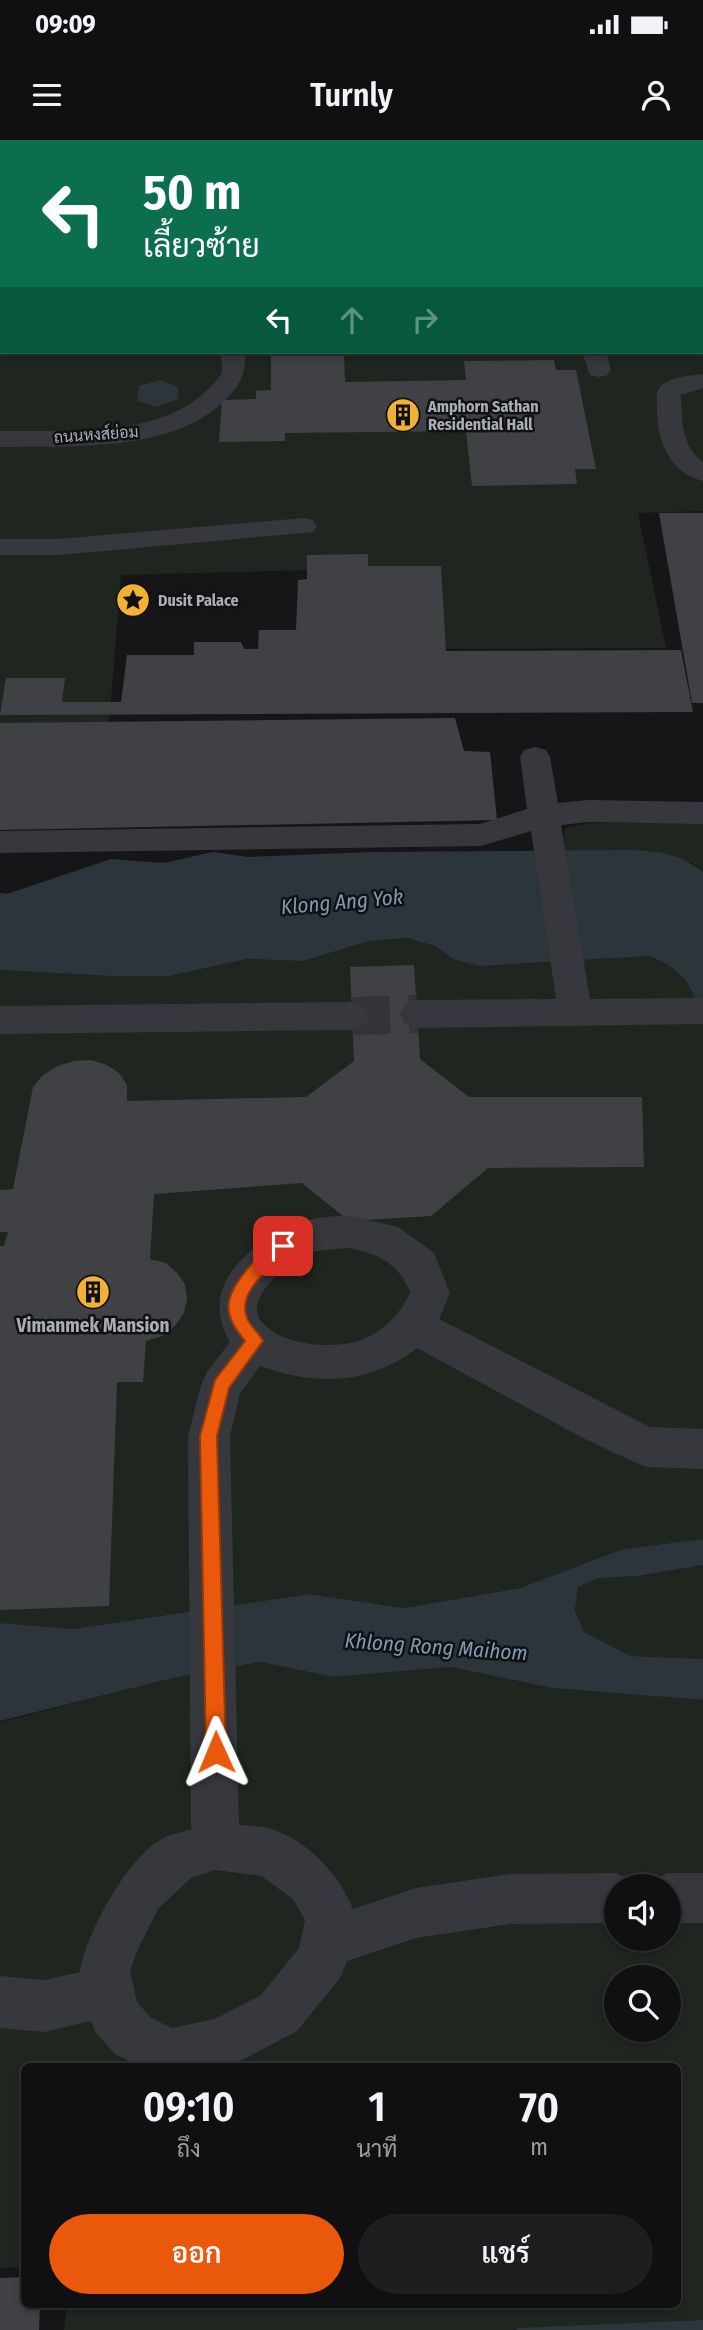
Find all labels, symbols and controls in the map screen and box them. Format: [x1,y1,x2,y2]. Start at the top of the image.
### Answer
text: 09:09 [35,9,96,40]
icon: menu [28,76,66,114]
text: Turnly [310,76,393,114]
icon: person [637,76,675,114]
text: 50 m [143,163,241,222]
icon: left [28,168,119,259]
text: เลี้ยวซ้าย [143,227,260,265]
icon: left [260,301,298,339]
icon: ahead [333,301,371,339]
icon: right [406,301,444,339]
building icon: Amphorn Sathan Residential Hall [384,396,422,434]
place label: Amphorn Sathan Residential Hall [427,397,539,434]
street label: ถนนหงส์ย่อม [53,419,139,447]
place icon: Dusit Palace [114,581,152,619]
place label: Dusit Palace [158,591,239,610]
water label: Klong Ang Yok [280,884,404,920]
pin [253,1216,313,1276]
icon: arrive [264,1227,302,1265]
building icon: Vimanmek Mansion [74,1273,112,1311]
place label: Vimanmek Mansion [16,1314,170,1337]
water label: Khlong Rong Maihom [344,1628,528,1666]
position arrow [179,1715,253,1789]
map controls [604,1874,681,2042]
button: sound [604,1874,681,1951]
button: search [604,1965,681,2042]
text: 09:10 [143,2082,235,2132]
text: 1 [368,2082,386,2132]
text: 70 [519,2083,559,2133]
text: m [530,2133,548,2161]
text: ถึง [177,2135,201,2163]
text: นาที [356,2135,397,2163]
button: ออก [49,2214,344,2294]
button: แชร์ [358,2214,653,2294]

